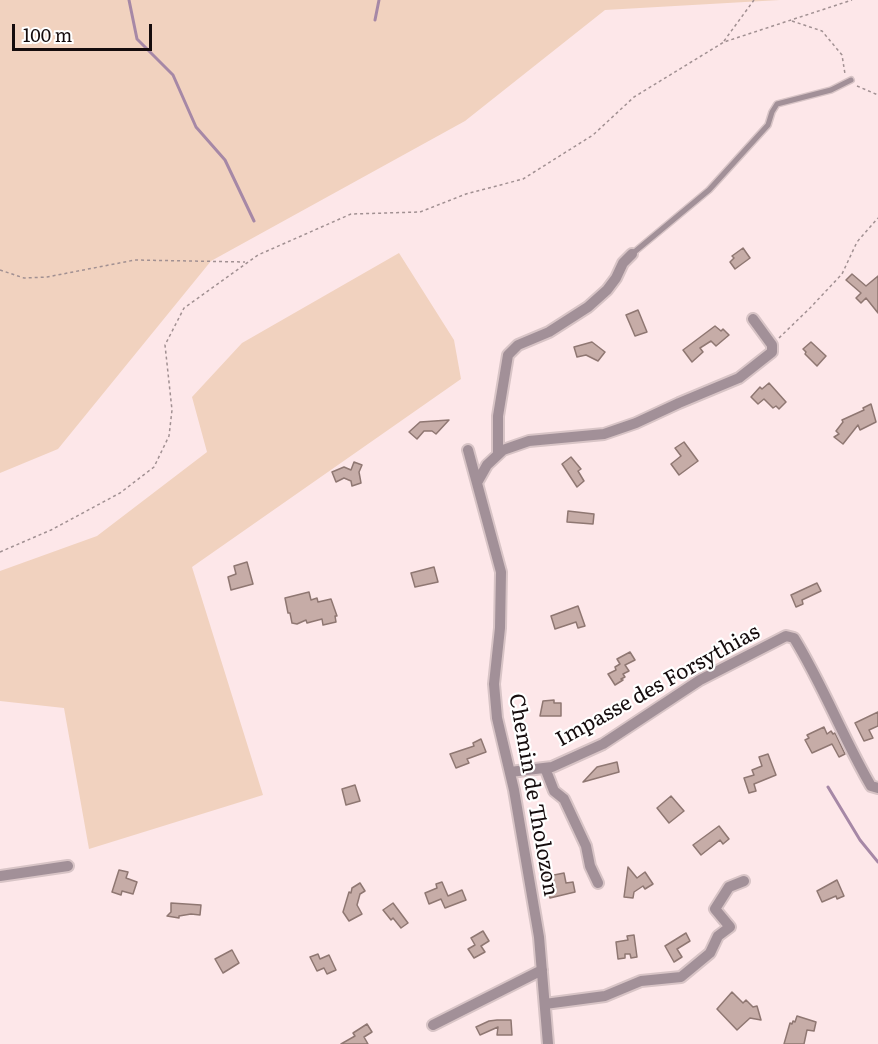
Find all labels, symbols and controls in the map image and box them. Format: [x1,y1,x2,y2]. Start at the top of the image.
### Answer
scale bar [15,12,154,50]
text: 100 m [23,21,72,48]
street label: Impasse des Forsythias [552,619,764,753]
street label: Chemin de Tholozon [503,692,563,898]

